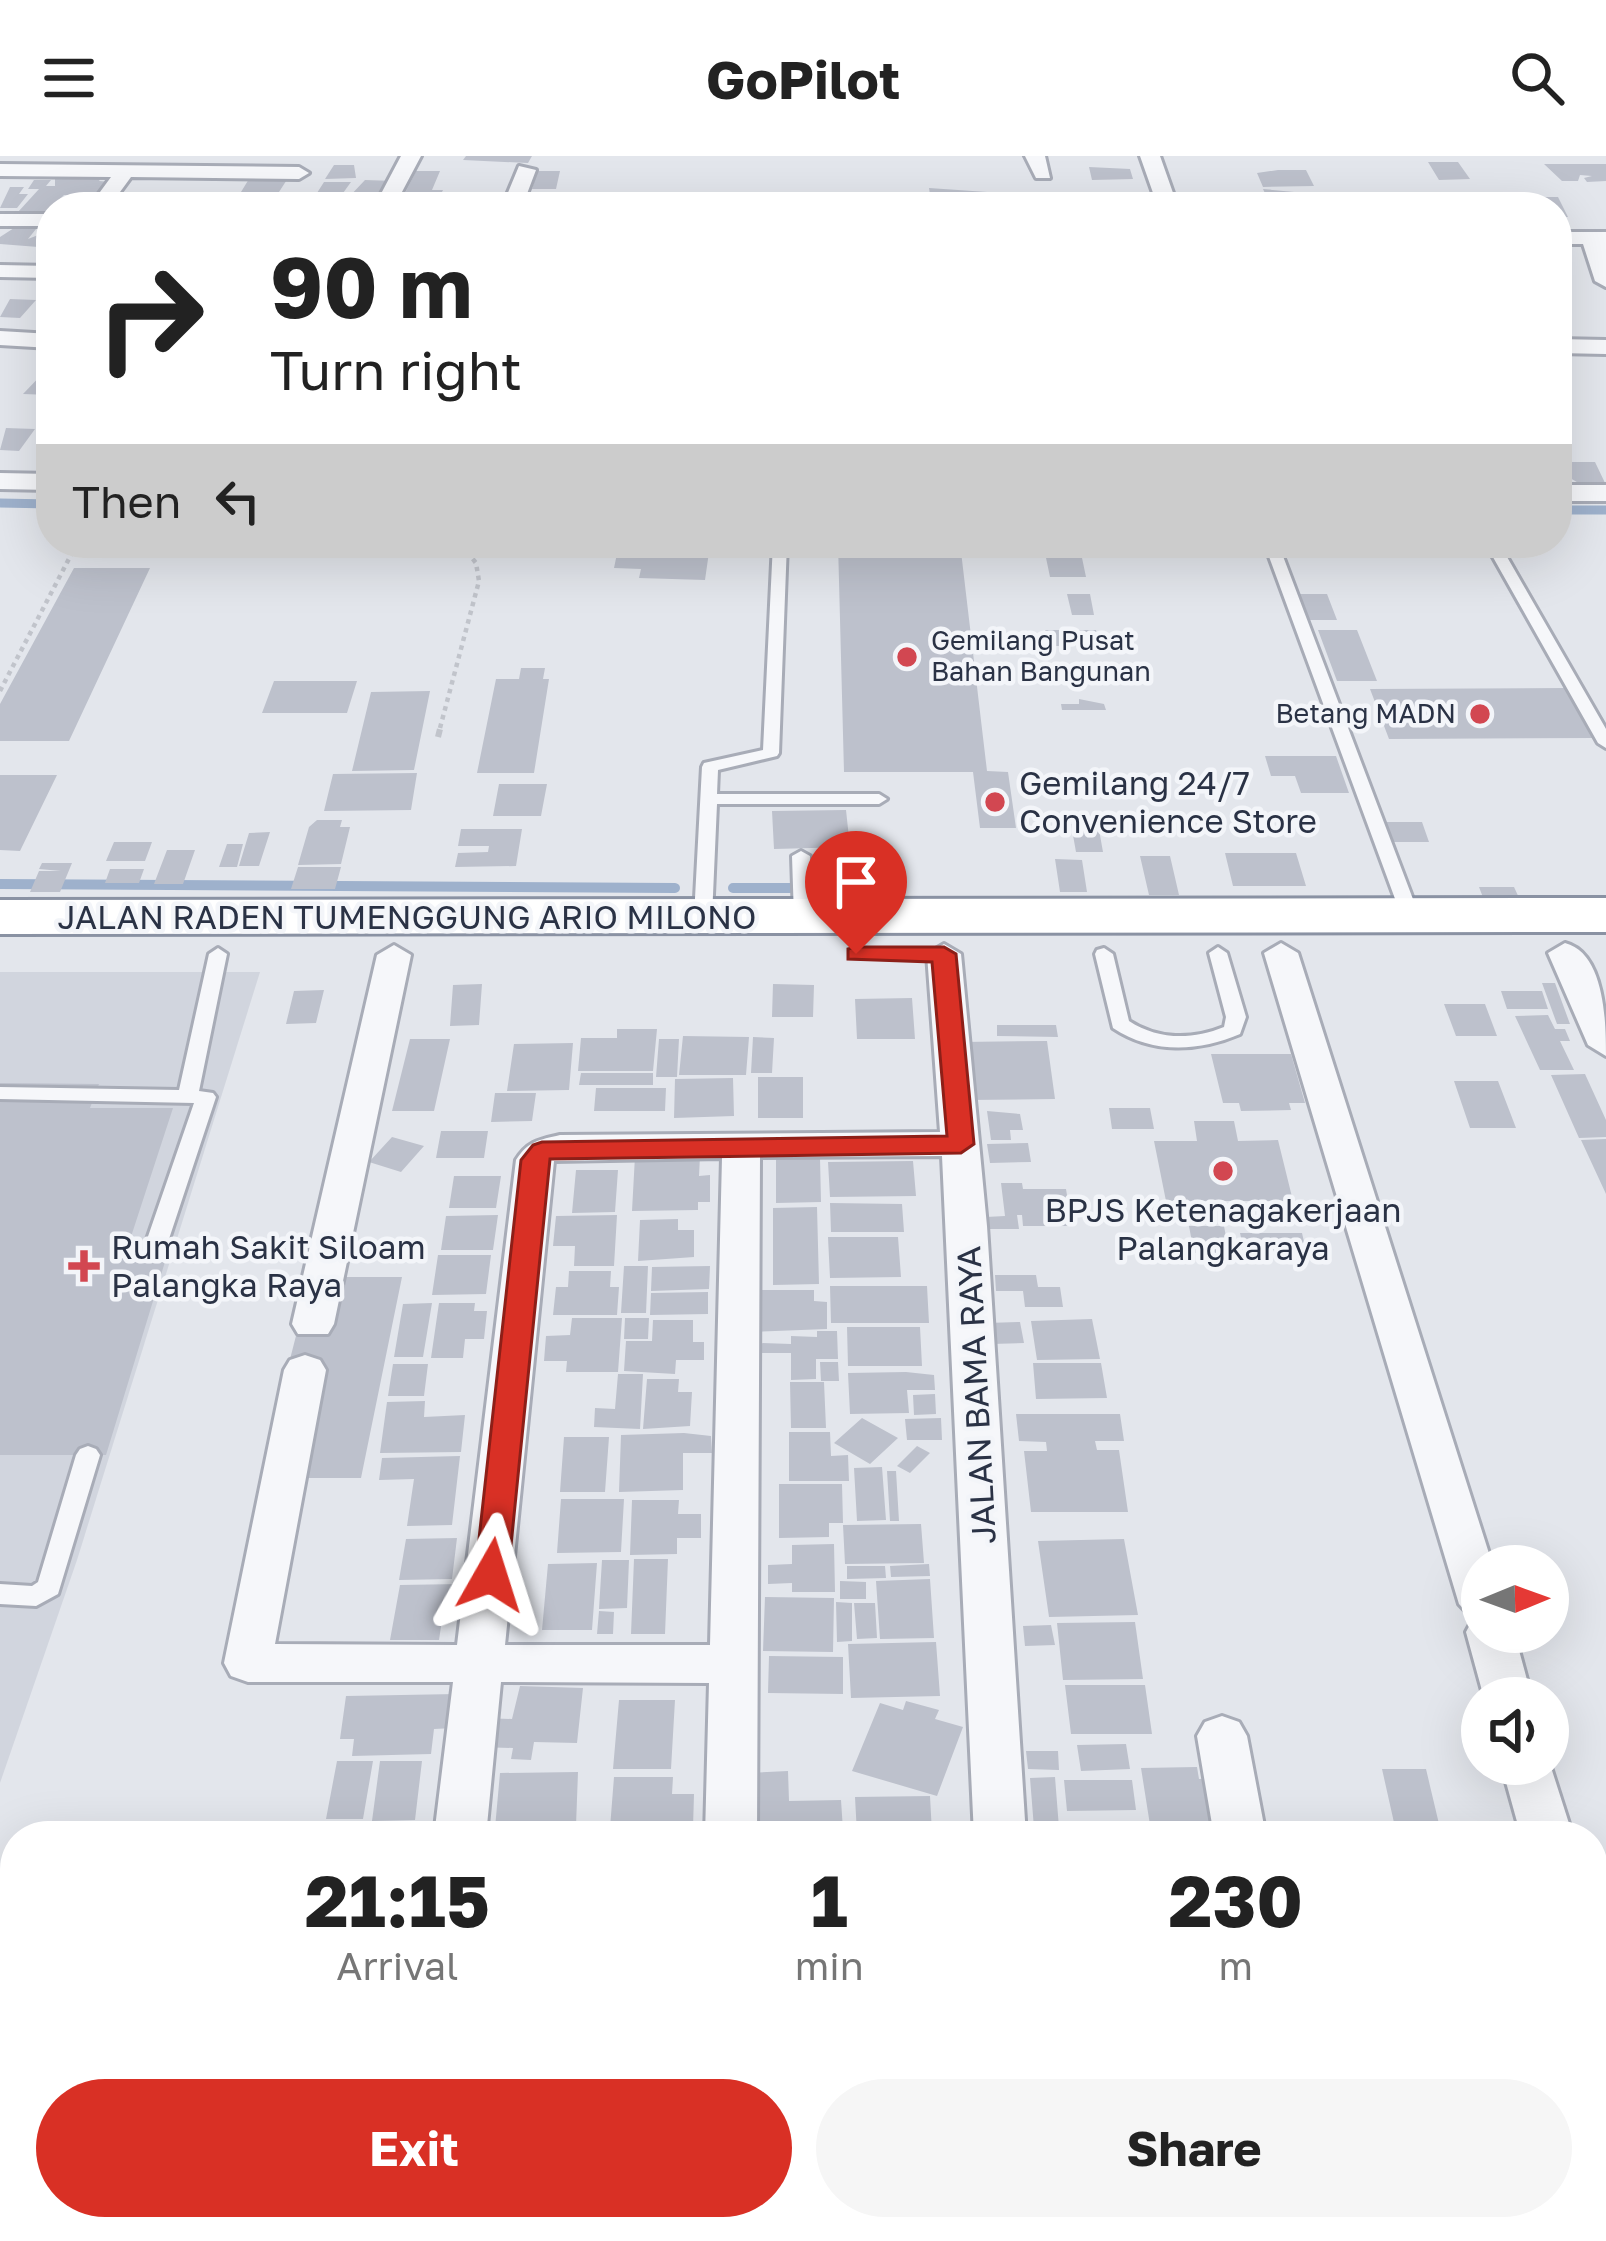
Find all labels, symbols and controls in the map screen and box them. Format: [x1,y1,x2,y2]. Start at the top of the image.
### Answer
icon: menu [36,45,102,111]
icon: search [1504,45,1570,111]
text: GoPilot [706,46,900,111]
text: 90 m [270,236,472,336]
icon: right [72,240,228,396]
text: Turn right [270,337,522,402]
icon: left [205,468,271,534]
text: Then [72,474,181,528]
place label: Gemilang Pusat Bahan Bangunan [931,624,1151,687]
marker: Gemilang Pusat Bahan Bangunan [894,644,920,670]
place label: Betang MADN [1276,697,1456,729]
marker: Betang MADN [1467,701,1493,727]
place label: Gemilang 24/7 Convenience Store [1019,763,1317,840]
marker: Gemilang 24/7 Convenience Store [982,789,1008,815]
pin [805,831,907,954]
icon: arrive [823,849,889,915]
street label: JALAN RADEN TUMENGGUNG ARIO MILONO [58,897,756,936]
marker: BPJS Ketenagakerjaan Palangkaraya [1210,1158,1236,1184]
place label: BPJS Ketenagakerjaan Palangkaraya [1045,1190,1402,1267]
place label: Rumah Sakit Siloam Palangka Raya [111,1227,426,1304]
street label: JALAN BAMA RAYA [948,1245,1003,1545]
marker: Rumah Sakit Siloam Palangka Raya [68,1250,100,1282]
position arrow [428,1512,554,1638]
north arrow [1461,1545,1569,1653]
map controls [1461,1545,1569,1785]
button: sound [1461,1677,1569,1785]
text: 21:15 [305,1856,490,1943]
text: 1 [811,1856,848,1943]
text: 230 [1168,1856,1303,1943]
text: Arrival [336,1942,458,1989]
text: min [795,1942,864,1989]
text: m [1219,1942,1253,1989]
button: Exit [36,2079,792,2217]
button: Share [816,2079,1572,2217]

